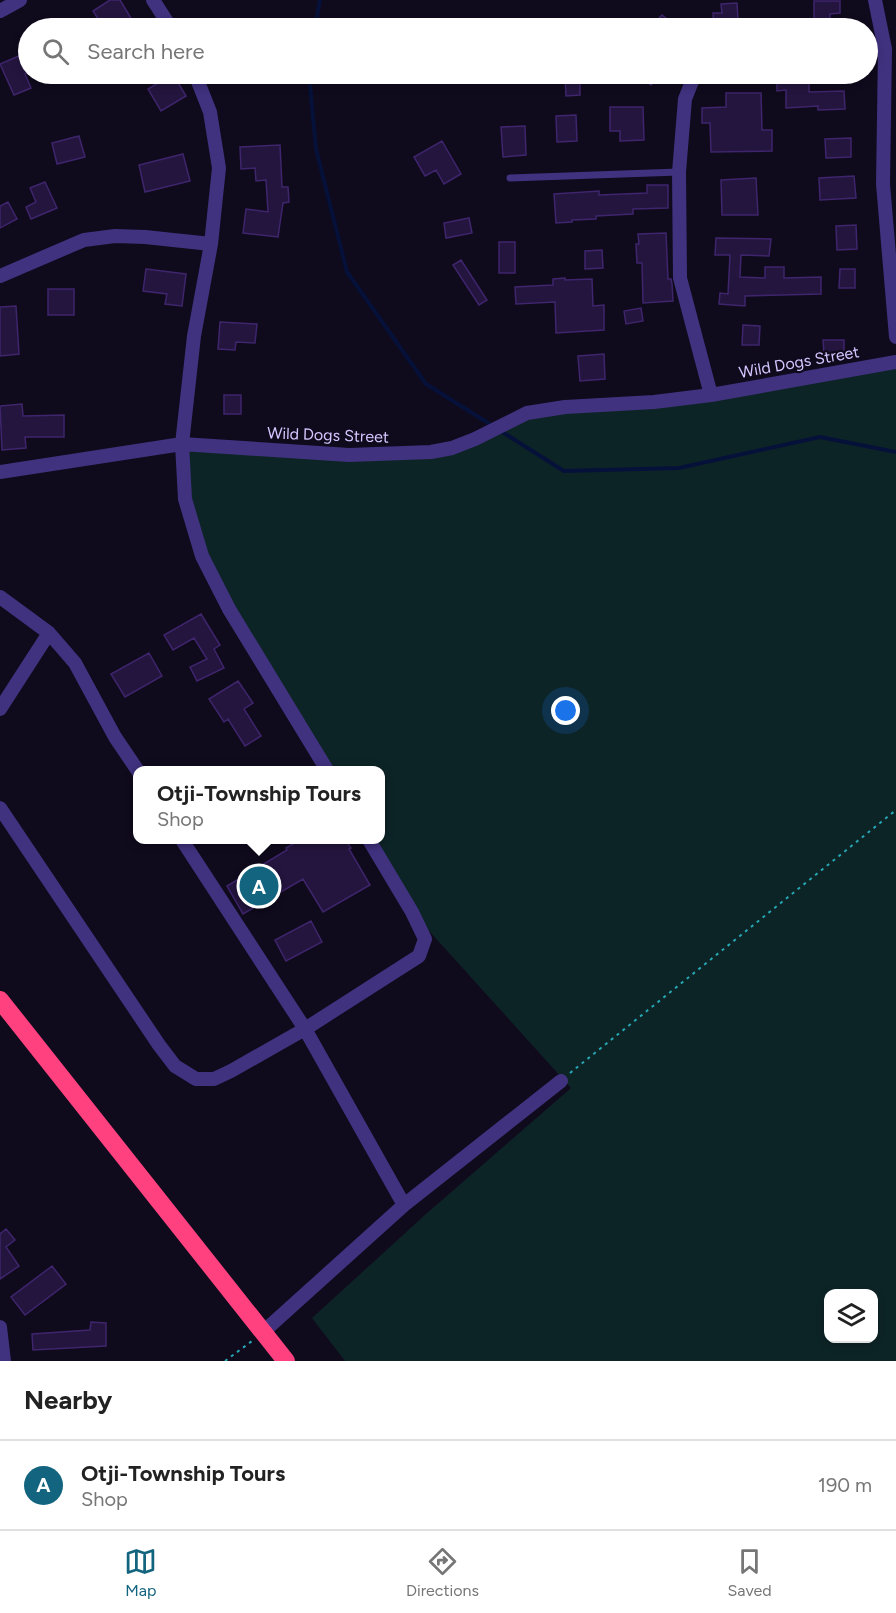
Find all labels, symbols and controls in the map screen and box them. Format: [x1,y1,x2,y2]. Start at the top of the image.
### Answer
search box [18,18,878,84]
icon: search [39,35,72,68]
text: Search here [87,38,205,65]
street label: Wild Dogs Street [737,342,861,382]
street label: Wild Dogs Street [267,423,389,447]
your location [551,696,580,725]
popup [133,766,385,844]
text: Otji-Township Tours [157,780,361,807]
text: Shop [157,807,204,831]
pin: A [240,864,278,908]
map controls [824,1289,878,1343]
button: layers [824,1289,878,1343]
text: Nearby [24,1384,112,1416]
text: Otji-Township Tours [81,1460,285,1487]
text: A [36,1473,51,1497]
text: 190 m [818,1473,872,1497]
text: Shop [81,1487,128,1511]
tab: Map [124,1545,157,1600]
tab: Directions [406,1545,479,1600]
tab: Saved [728,1545,772,1600]

